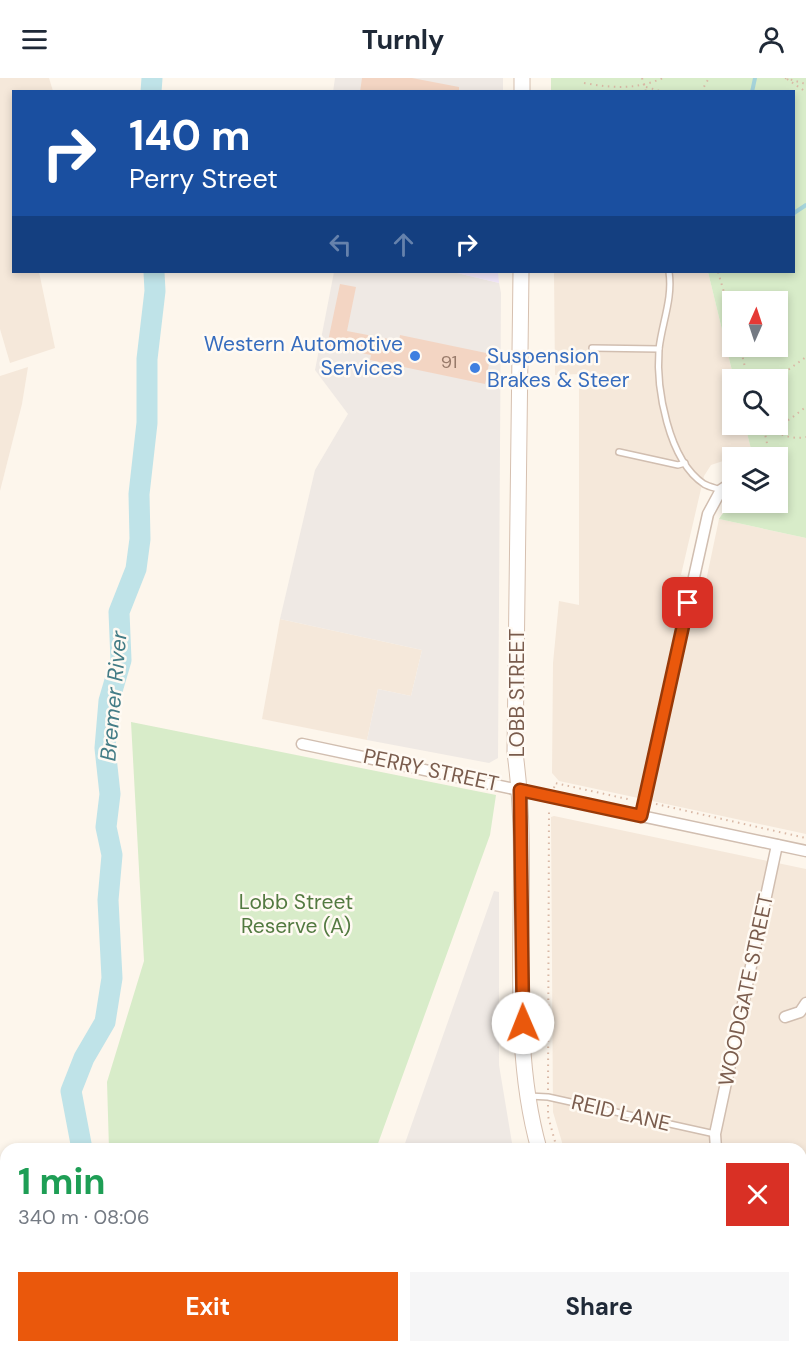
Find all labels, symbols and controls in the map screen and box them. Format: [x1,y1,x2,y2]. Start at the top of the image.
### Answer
text: Turnly [362,22,444,57]
icon: menu [18,23,51,56]
icon: person [755,23,788,56]
text: 140 m [129,108,251,163]
icon: right [30,114,108,192]
text: Perry Street [129,161,278,196]
icon: left [324,228,357,261]
icon: ahead [387,228,420,261]
icon: right [450,228,483,261]
north arrow [722,291,788,357]
map controls [722,291,788,513]
place label: Western Automotive Services [204,330,403,382]
place label: Suspension Brakes & Steer [487,342,630,394]
marker: Western Automotive Services [408,349,422,363]
house number: 91 [441,350,457,374]
marker: Suspension Brakes & Steer [468,361,482,375]
button: search [722,369,788,435]
button: layers [722,447,788,513]
pin [662,577,713,628]
icon: arrive [671,586,704,619]
water label: Bremer River [93,629,134,762]
street label: LOBB STREET [503,629,531,757]
street label: PERRY STREET [361,742,501,798]
park label: Lobb Street Reserve (A) [239,888,353,940]
street label: WOODGATE STREET [712,891,780,1089]
position arrow [491,991,555,1055]
street label: REID LANE [569,1088,673,1138]
text: 1 min [18,1158,106,1205]
button: close [726,1163,789,1226]
text: 340 m · 08:06 [18,1204,150,1230]
button: Exit [18,1272,398,1341]
button: Share [410,1272,789,1341]

